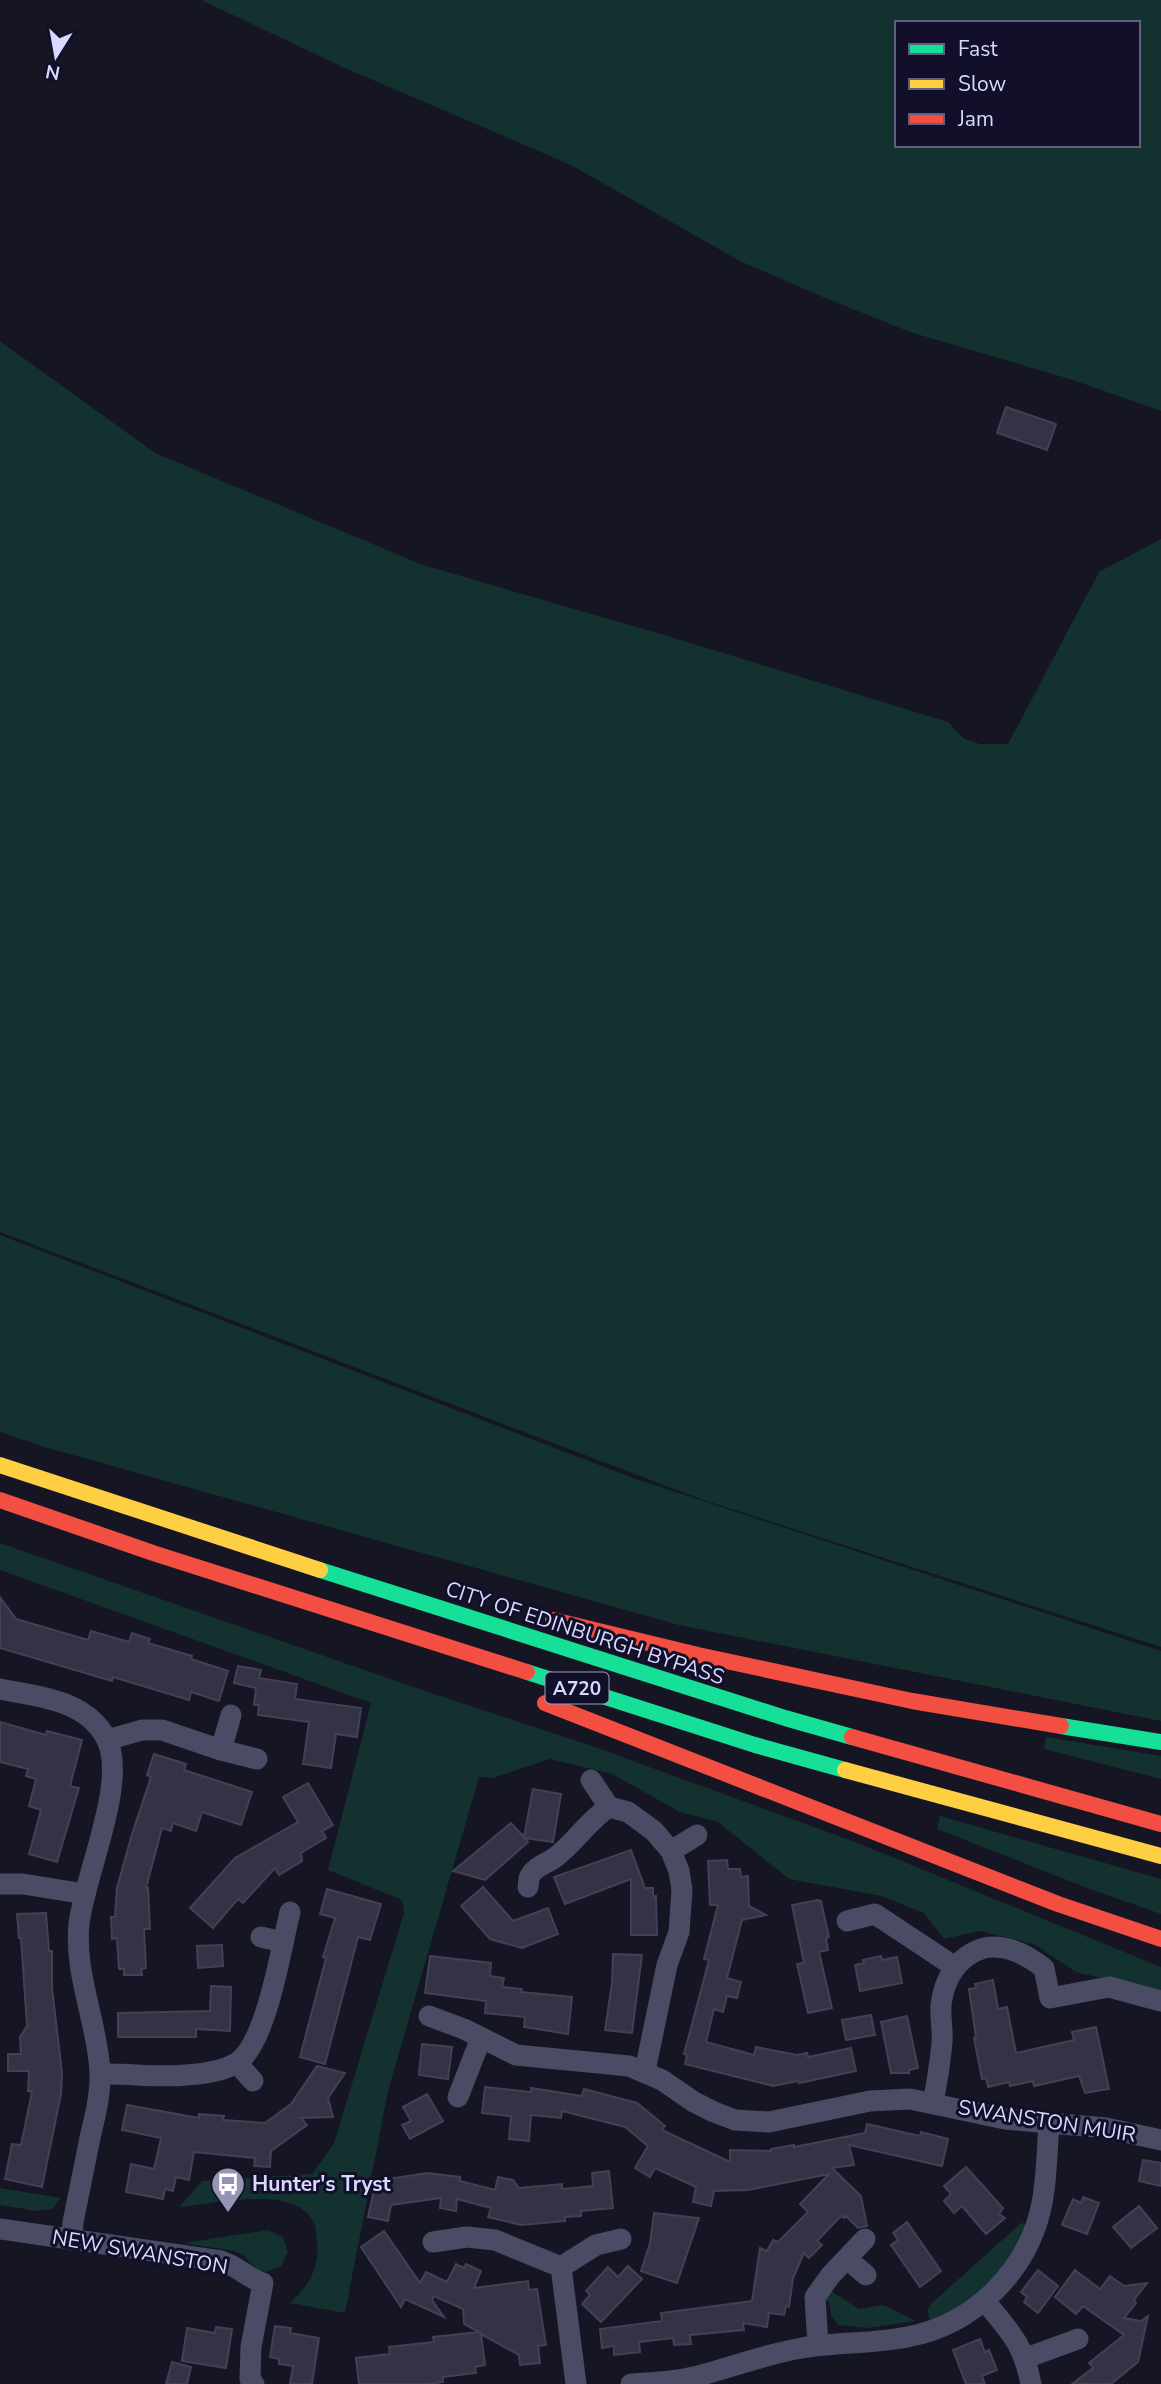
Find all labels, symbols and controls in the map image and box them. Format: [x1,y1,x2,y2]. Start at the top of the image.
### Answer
north arrow [21,21,91,91]
legend [895,21,1140,147]
text: Fast [958,35,998,63]
text: N [43,58,62,86]
text: Slow [958,70,1007,98]
text: Jam [957,105,994,133]
street label: CITY OF EDINBURGH BYPASS [442,1575,728,1691]
road number: A720 [546,1672,608,1704]
street label: SWANSTON MUIR [956,2093,1138,2149]
bus stop icon: Hunter's Tryst [209,2165,247,2214]
place label: Hunter's Tryst [252,2170,391,2198]
street label: NEW SWANSTON [50,2223,230,2281]

